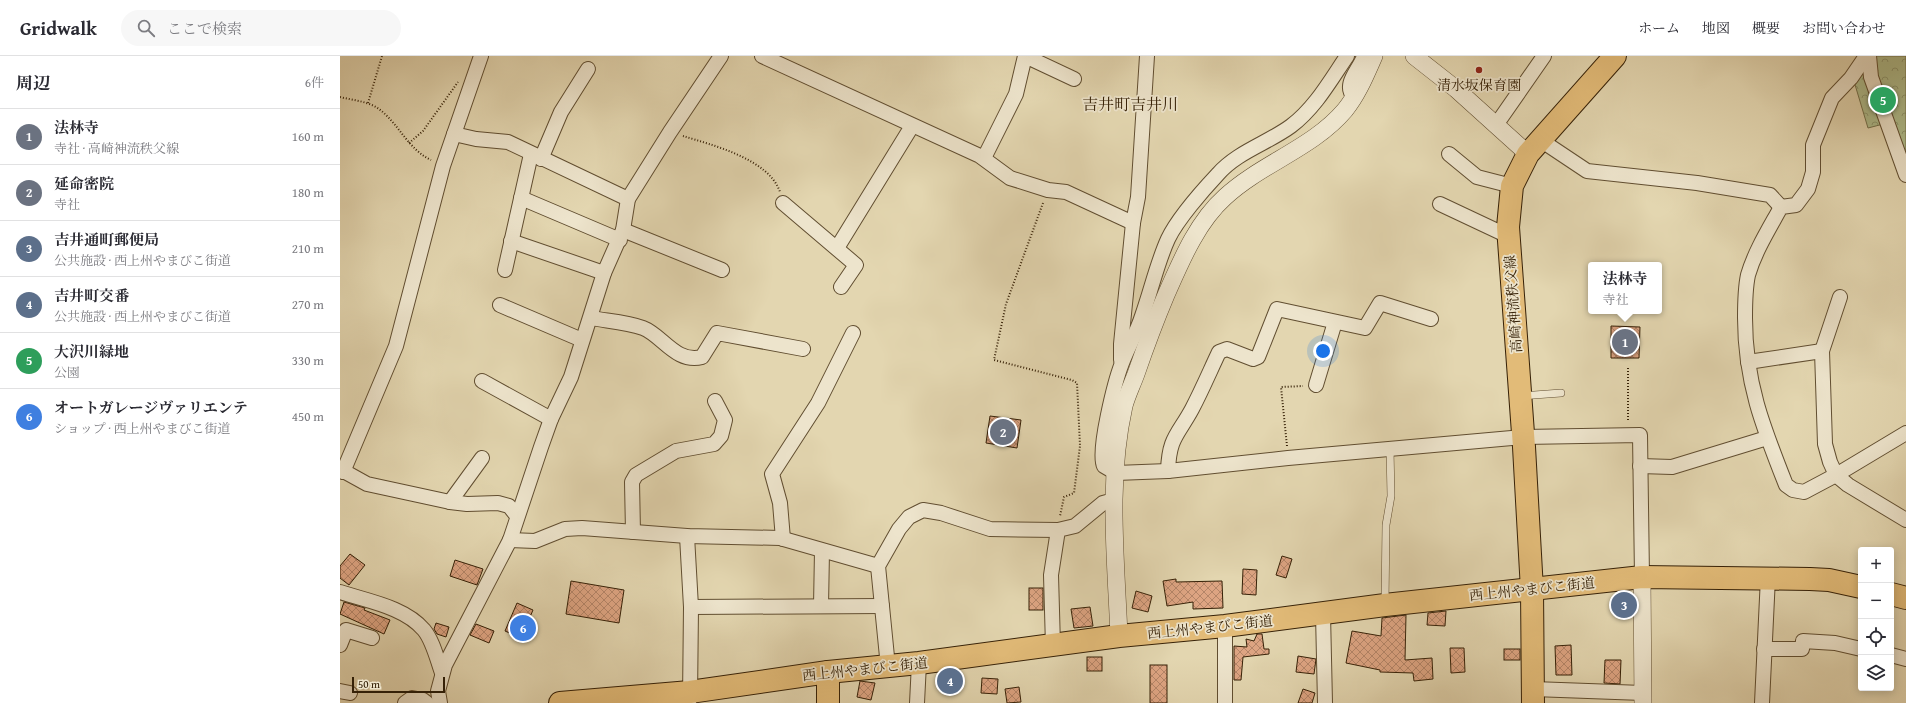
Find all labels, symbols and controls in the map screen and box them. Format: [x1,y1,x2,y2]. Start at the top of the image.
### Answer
search box [121,10,401,46]
text: Gridwalk [20,14,97,42]
icon: search [135,17,157,39]
text: ここで検索 [167,18,242,39]
text: ホーム [1638,18,1680,38]
text: 地図 [1702,18,1730,38]
text: 概要 [1752,18,1780,38]
text: お問い合わせ [1802,18,1886,38]
marker: 清水坂保育園 [1474,65,1484,75]
text: 周辺 [16,70,50,95]
text: 6件 [305,73,324,92]
place label: 清水坂保育園 [1437,75,1521,95]
pin: 5 [1870,85,1896,115]
district label: 吉井町吉井川 [1082,92,1178,116]
text: 法林寺 [54,117,99,138]
text: 1 [26,127,32,146]
text: 160 m [292,127,324,146]
text: 寺社 · 高崎神流秩父線 [54,139,179,158]
text: 延命密院 [54,173,114,194]
text: 2 [26,183,32,202]
text: 180 m [292,183,324,202]
text: 寺社 [54,195,80,214]
text: 吉井通町郵便局 [54,229,159,250]
text: 3 [26,239,32,258]
text: 210 m [292,239,324,258]
text: 公共施設 · 西上州やまびこ街道 [54,251,231,270]
street label: 高崎神流秩父線 [1500,254,1526,354]
popup [1588,262,1662,314]
text: 法林寺 [1602,268,1648,289]
text: 吉井町交番 [54,285,129,306]
text: 寺社 [1602,290,1629,309]
text: 4 [26,295,32,314]
text: 270 m [292,295,324,314]
text: 公共施設 · 西上州やまびこ街道 [54,307,231,326]
pin: 1 [1612,327,1638,357]
text: 大沢川緑地 [54,341,129,362]
your location [1313,341,1333,361]
text: 5 [26,351,32,370]
text: 330 m [292,351,324,370]
text: 公園 [54,363,80,382]
text: オートガレージヴァリエンテ [54,397,248,418]
text: 6 [26,407,32,426]
text: 450 m [292,407,324,426]
pin: 2 [990,417,1016,447]
text: ショップ · 西上州やまびこ街道 [54,419,231,438]
map controls [1858,547,1894,691]
button: + [1858,547,1894,583]
street label: 西上州やまびこ街道 [1468,572,1596,606]
button: − [1858,583,1894,619]
pin: 3 [1611,590,1637,620]
street label: 西上州やまびこ街道 [1146,610,1274,644]
pin: 6 [510,613,536,643]
button: locate [1858,619,1894,655]
street label: 西上州やまびこ街道 [801,652,929,686]
button: layers [1858,655,1894,691]
pin: 4 [937,666,963,696]
scale bar [352,675,445,694]
text: 50 m [358,676,380,692]

